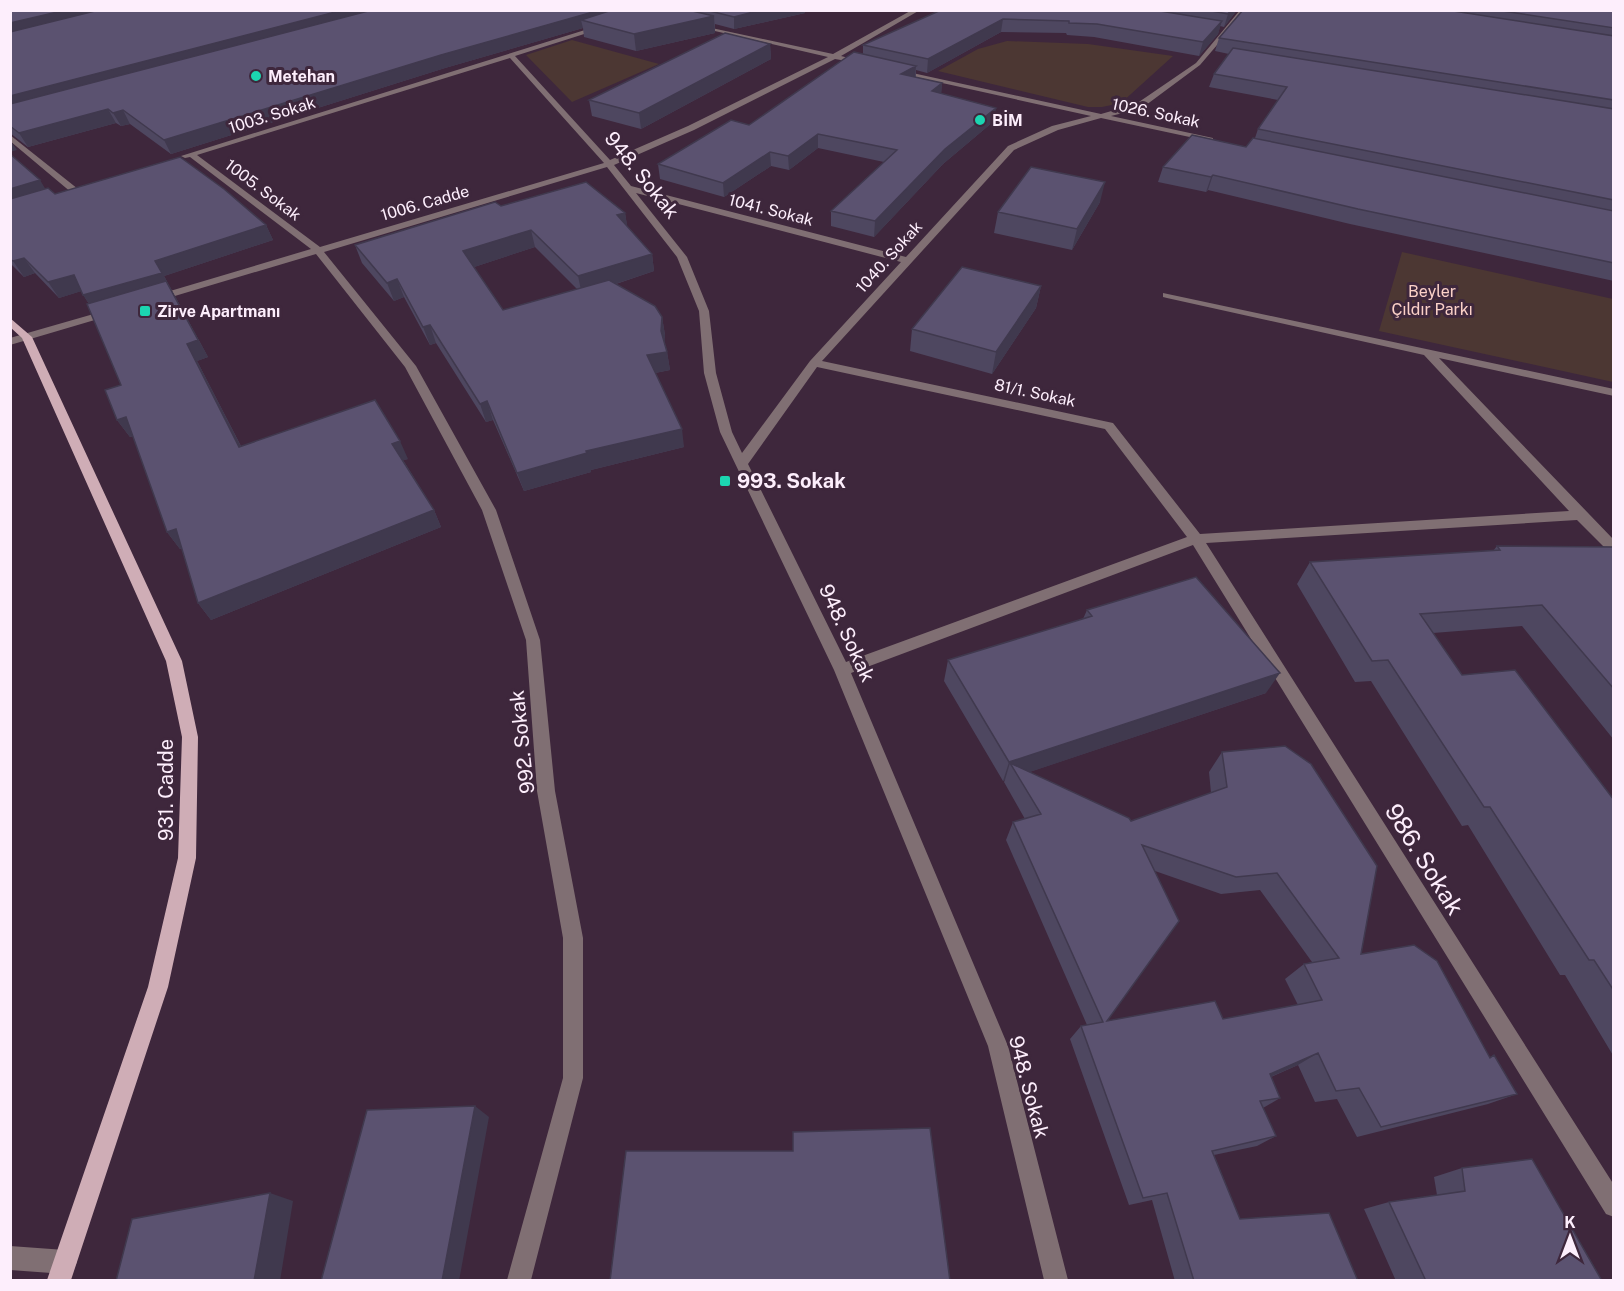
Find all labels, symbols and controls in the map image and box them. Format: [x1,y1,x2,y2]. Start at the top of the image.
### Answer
place label: Metehan [268,67,335,86]
marker: Metehan [249,69,263,83]
street label: 1003. Sokak [226,93,318,137]
street label: 1026. Sokak [1110,94,1202,132]
place label: BİM [992,110,1023,130]
marker: BİM [973,113,987,127]
street label: 948. Sokak [600,127,684,223]
street label: 1005. Sokak [221,155,305,225]
street label: 1006. Cadde [379,181,471,225]
street label: 1041. Sokak [727,190,815,230]
street label: 1040. Sokak [852,217,926,297]
park label: Beyler Çıldır Parkı [1391,282,1473,319]
place label: Zirve Apartmanı [157,302,280,321]
marker: Zirve Apartmanı [138,304,152,318]
street label: 81/1. Sokak [993,375,1077,411]
place label: 993. Sokak [737,469,846,493]
marker: 993. Sokak [718,474,732,488]
street label: 948. Sokak [814,580,880,686]
street label: 992. Sokak [505,689,539,795]
street label: 931. Cadde [154,739,178,841]
street label: 986. Sokak [1380,798,1470,920]
street label: 948. Sokak [1004,1033,1054,1141]
north arrow [1540,1207,1600,1267]
text: K [1564,1213,1576,1232]

